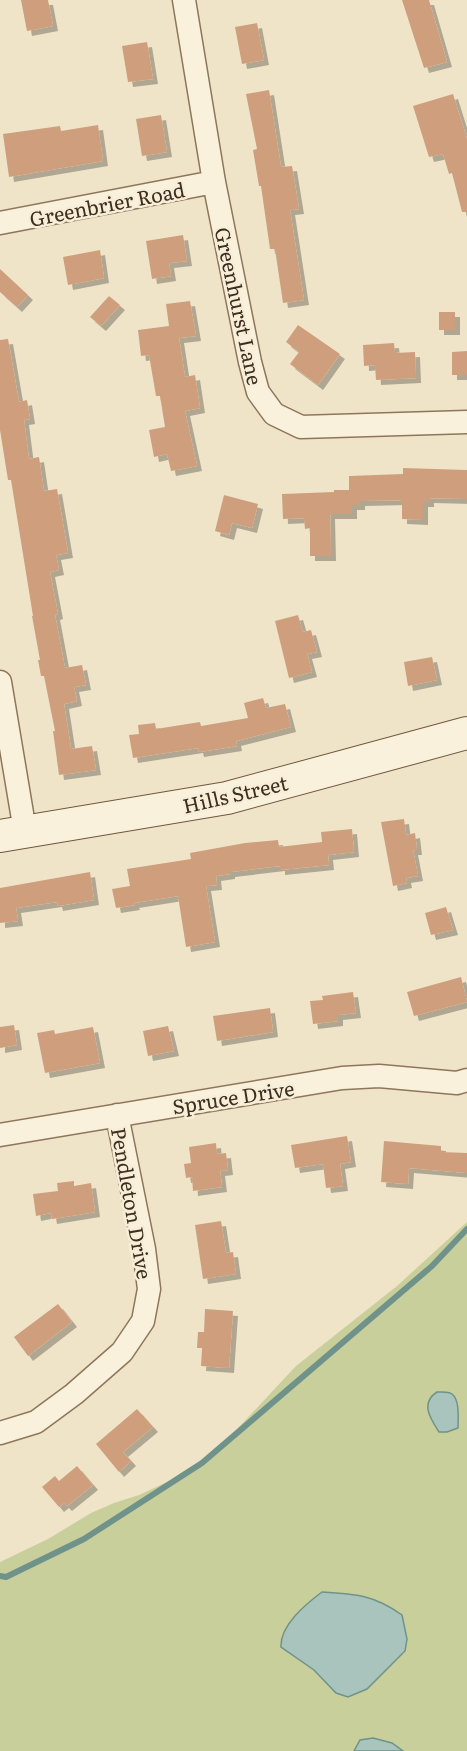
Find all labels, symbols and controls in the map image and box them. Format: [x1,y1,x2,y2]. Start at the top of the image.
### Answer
street label: Greenbrier Road [27,173,187,233]
street label: Greenhurst Lane [209,224,271,388]
street label: Hills Street [179,766,291,820]
street label: Spruce Drive [170,1072,296,1120]
street label: Pendleton Drive [105,1125,161,1281]

